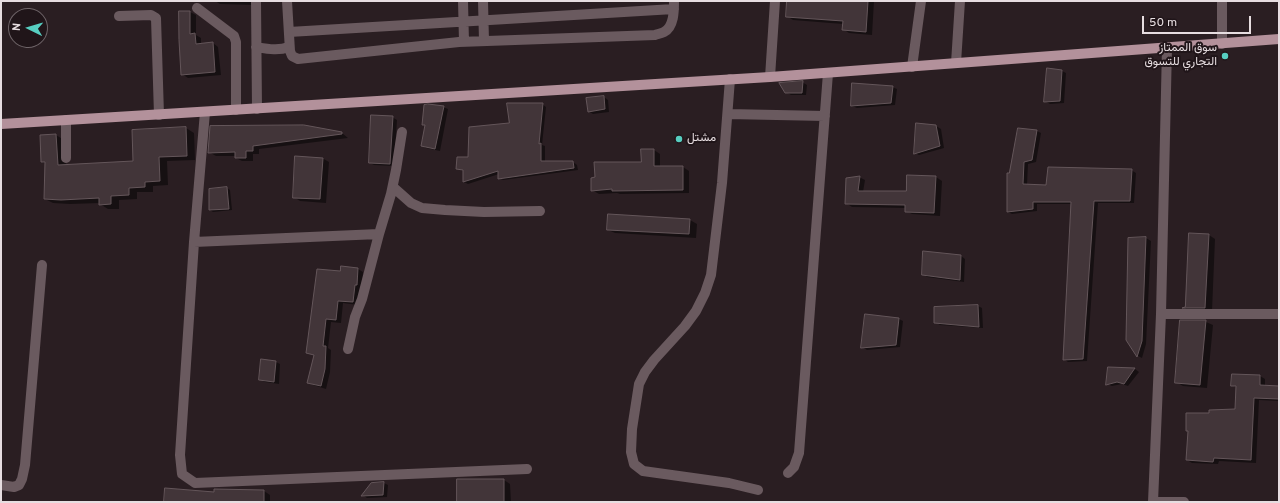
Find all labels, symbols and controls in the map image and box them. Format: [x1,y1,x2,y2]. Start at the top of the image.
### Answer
north arrow [8,8,48,48]
scale bar [1144,8,1253,34]
text: 50 m [1149,15,1177,31]
text: N [10,22,24,32]
place label: سوق الممتاز التجاري للتسوق [1144,42,1217,70]
marker: سوق الممتاز التجاري للتسوق [1220,51,1230,61]
place label: مشتل [687,132,716,146]
marker: مشتل [674,134,684,144]

